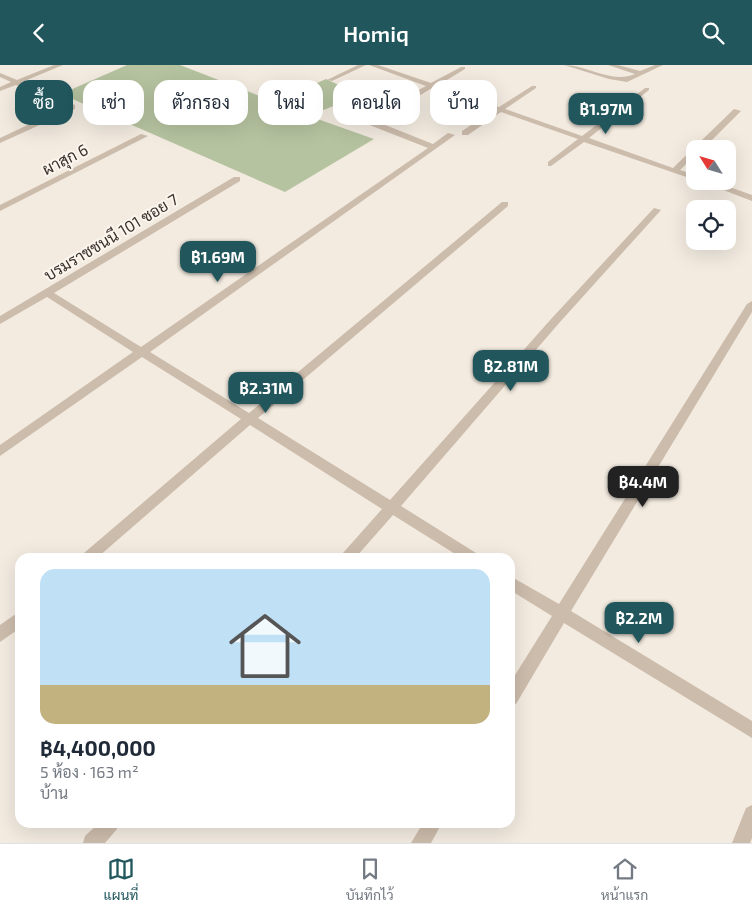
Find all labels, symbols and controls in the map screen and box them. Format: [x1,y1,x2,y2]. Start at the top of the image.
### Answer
icon: back [25,19,53,47]
icon: search [699,19,727,47]
text: Homiq [343,20,409,46]
chip: ซื้อ [15,80,73,125]
chip: เช่า [83,80,144,125]
chip: ตัวกรอง [154,80,248,125]
chip: ใหม่ [258,80,323,125]
chip: คอนโด [333,80,420,125]
chip: บ้าน [430,80,497,125]
pin: ฿1.97M [565,93,647,135]
text: ฿1.97M [580,99,633,118]
street label: ผาสุก 6 [39,139,92,181]
north arrow [686,140,736,190]
map controls [686,140,736,250]
street label: บรมราชชนนี 101 ซอย 7 [40,188,181,284]
button: locate [686,200,736,250]
pin: ฿1.69M [177,241,259,283]
text: ฿1.69M [191,247,245,266]
pin: ฿2.81M [470,349,552,392]
text: ฿2.81M [484,356,538,375]
pin: ฿2.31M [225,371,307,414]
text: ฿2.31M [239,378,293,397]
pin: ฿4.4M [608,465,678,508]
text: ฿4.4M [619,472,667,491]
icon: home [220,601,310,691]
pin: ฿2.2M [604,601,674,644]
text: ฿2.2M [616,608,662,627]
text: ฿4,400,000 [40,735,156,760]
text: 5 ห้อง · 163 m² [40,762,139,781]
text: บ้าน [40,783,68,802]
tab: แผนที่ [104,855,139,903]
tab: บันทึกไว้ [346,855,394,903]
tab: หน้าแรก [601,855,648,903]

